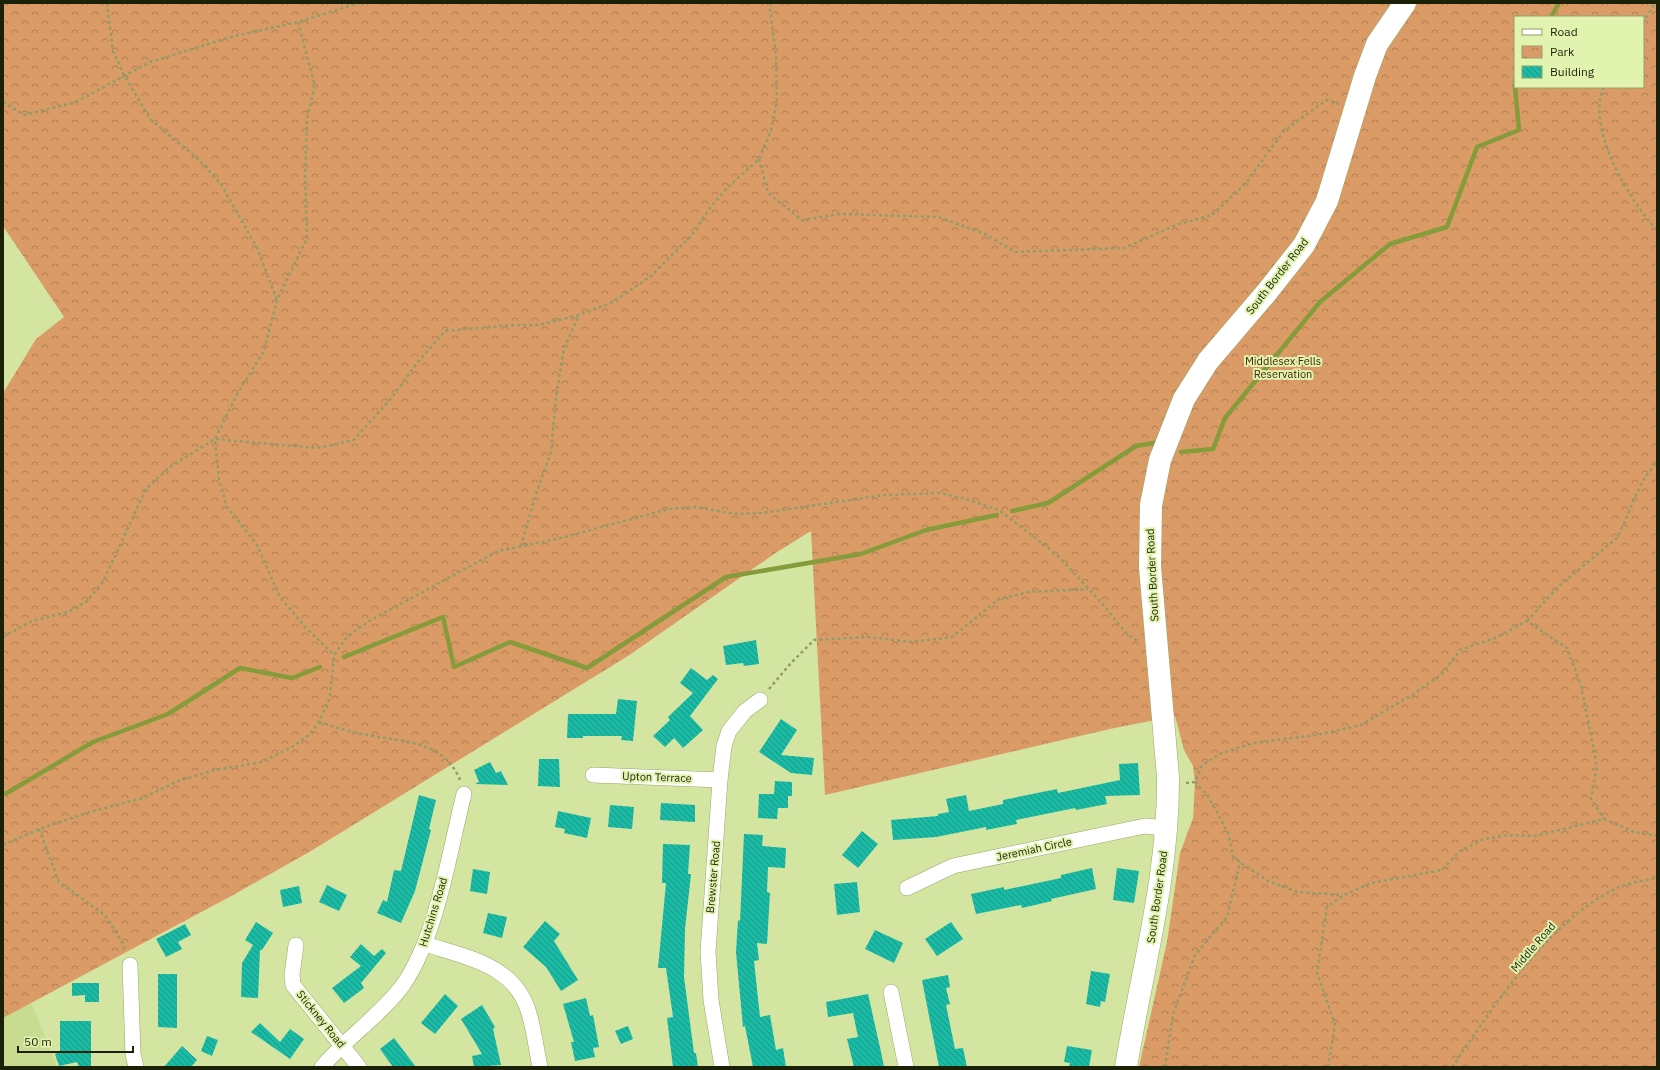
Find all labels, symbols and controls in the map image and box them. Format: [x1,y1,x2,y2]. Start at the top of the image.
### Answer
legend [1514,16,1644,88]
text: Road [1550,24,1578,39]
text: Park [1550,44,1575,59]
text: Building [1550,64,1595,79]
street label: South Border Road [1243,235,1311,317]
park label: Middlesex Fells Reservation [1245,354,1321,381]
street label: South Border Road [1143,528,1161,622]
street label: Upton Terrace [622,769,692,785]
street label: Jeremiah Circle [995,834,1073,864]
street label: Brewster Road [703,840,723,914]
street label: South Border Road [1144,850,1170,944]
street label: Hutchins Road [416,876,450,948]
street label: Middle Road [1508,919,1558,975]
street label: Stickney Road [294,987,348,1051]
scale bar [18,1028,133,1054]
text: 50 m [24,1034,52,1049]

